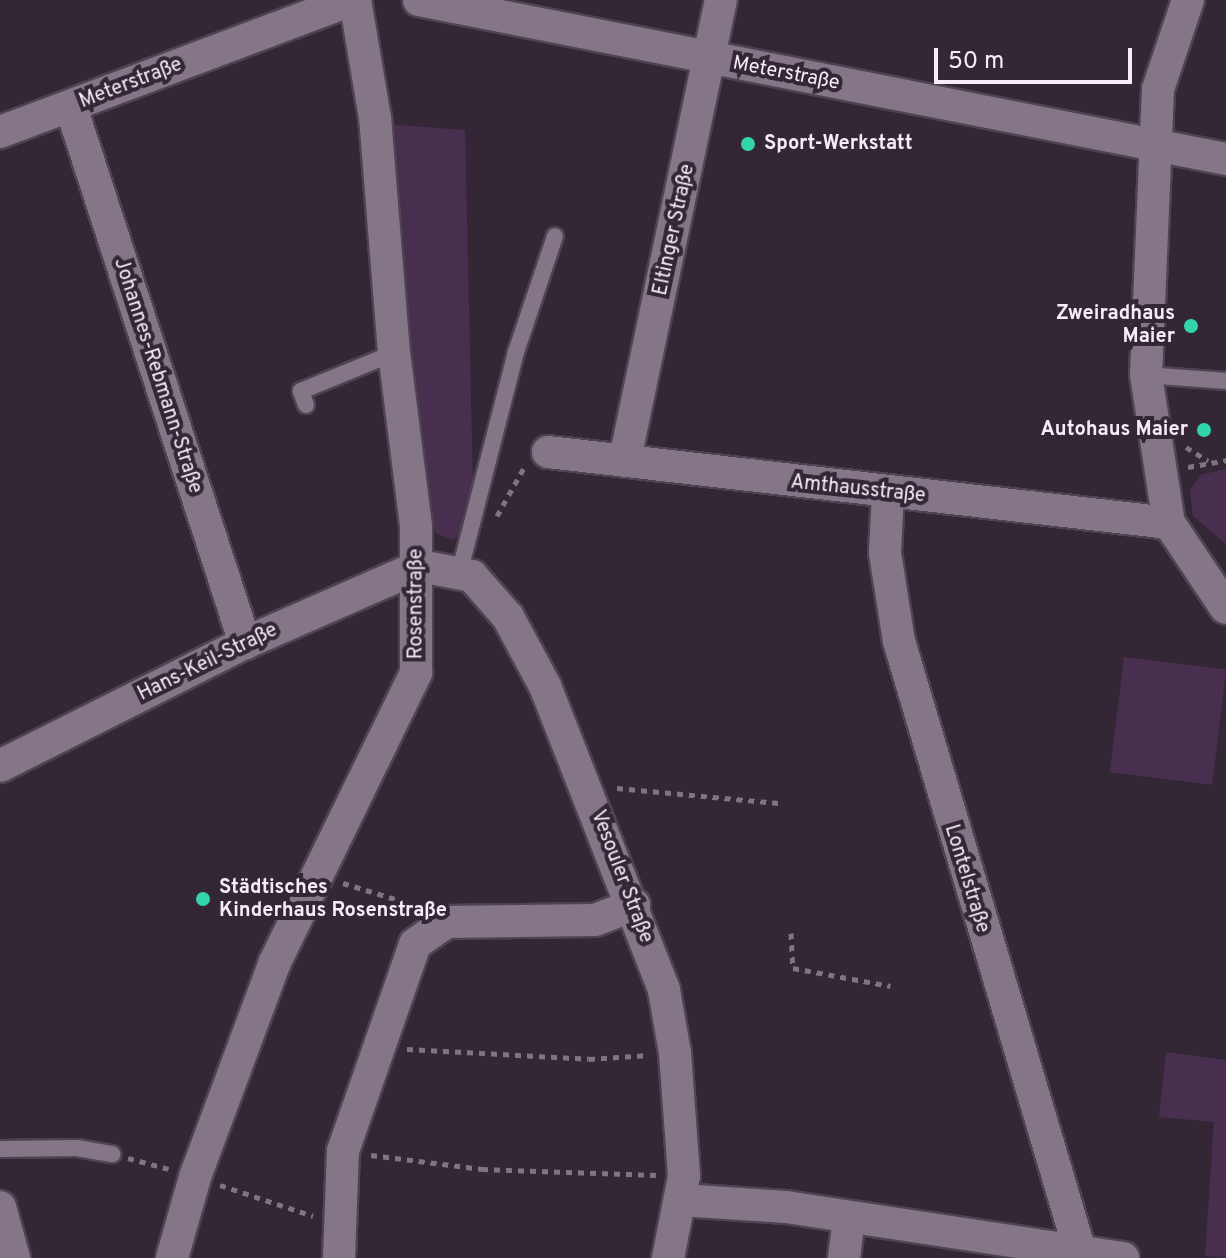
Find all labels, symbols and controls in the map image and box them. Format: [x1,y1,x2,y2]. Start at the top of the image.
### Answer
scale bar [938,32,1136,82]
text: 50 m [948,47,1004,77]
street label: Meterstraße [731,52,841,96]
street label: Meterstraße [76,53,186,115]
place label: Sport-Werkstatt [764,132,913,156]
marker: Sport-Werkstatt [739,135,757,153]
street label: Eltinger Straße [649,162,701,298]
street label: Johannes-Rebmann-Straße [108,255,206,497]
place label: Zweiradhaus Maier [1056,302,1175,349]
marker: Zweiradhaus Maier [1182,317,1200,335]
place label: Autohaus Maier [1040,418,1188,442]
marker: Autohaus Maier [1195,421,1213,439]
street label: Amthausstraße [789,471,927,509]
street label: Rosenstraße [405,549,429,659]
street label: Hans-Keil-Straße [134,619,282,707]
street label: Vesouler Straße [585,807,657,947]
street label: Lontelstraße [938,822,994,936]
place label: Städtisches Kinderhaus Rosenstraße [219,876,447,923]
marker: Städtisches Kinderhaus Rosenstraße [194,890,212,908]

